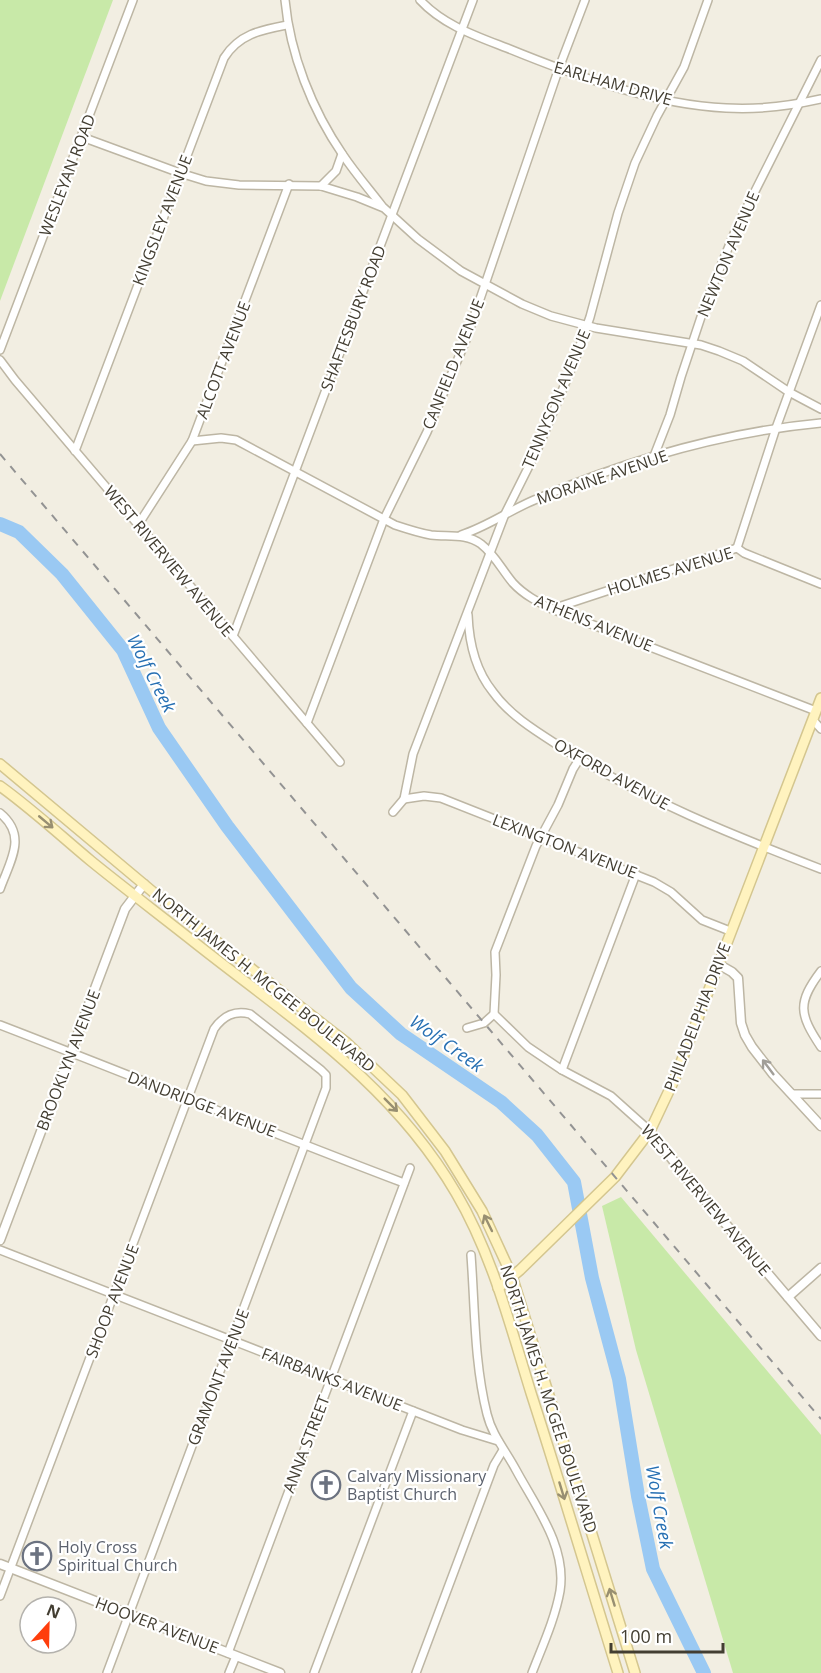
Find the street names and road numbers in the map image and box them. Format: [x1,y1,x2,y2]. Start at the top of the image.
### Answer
street label: EARLHAM DRIVE [551,56,675,110]
street label: WESLEYAN ROAD [34,111,100,239]
street label: KINGSLEY AVENUE [127,152,197,288]
street label: NEWTON AVENUE [692,188,764,320]
street label: SHAFTESBURY ROAD [315,242,391,394]
street label: CANFIELD AVENUE [417,295,489,433]
street label: ALCOTT AVENUE [191,298,255,422]
street label: TENNYSON AVENUE [517,326,595,472]
street label: MORAINE AVENUE [533,444,671,510]
street label: WEST RIVERVIEW AVENUE [99,481,239,641]
street label: HOLMES AVENUE [605,541,735,601]
street label: ATHENS AVENUE [532,589,656,657]
street label: OXFORD AVENUE [550,733,674,815]
street label: LEXINGTON AVENUE [490,808,640,884]
street label: NORTH JAMES H. MCGEE BOULEVARD [148,883,380,1077]
street label: PHILADELPHIA DRIVE [658,939,736,1095]
street label: BROOKLYN AVENUE [31,986,105,1134]
street label: DANDRIDGE AVENUE [125,1066,279,1142]
street label: WEST RIVERVIEW AVENUE [636,1120,776,1280]
street label: SHOOP AVENUE [80,1241,144,1361]
street label: NORTH JAMES H. MCGEE BOULEVARD [495,1262,603,1536]
street label: GRAMONT AVENUE [182,1306,254,1448]
street label: FAIRBANKS AVENUE [258,1342,406,1416]
street label: ANNA STREET [277,1392,335,1496]
street label: HOOVER AVENUE [92,1591,222,1659]

